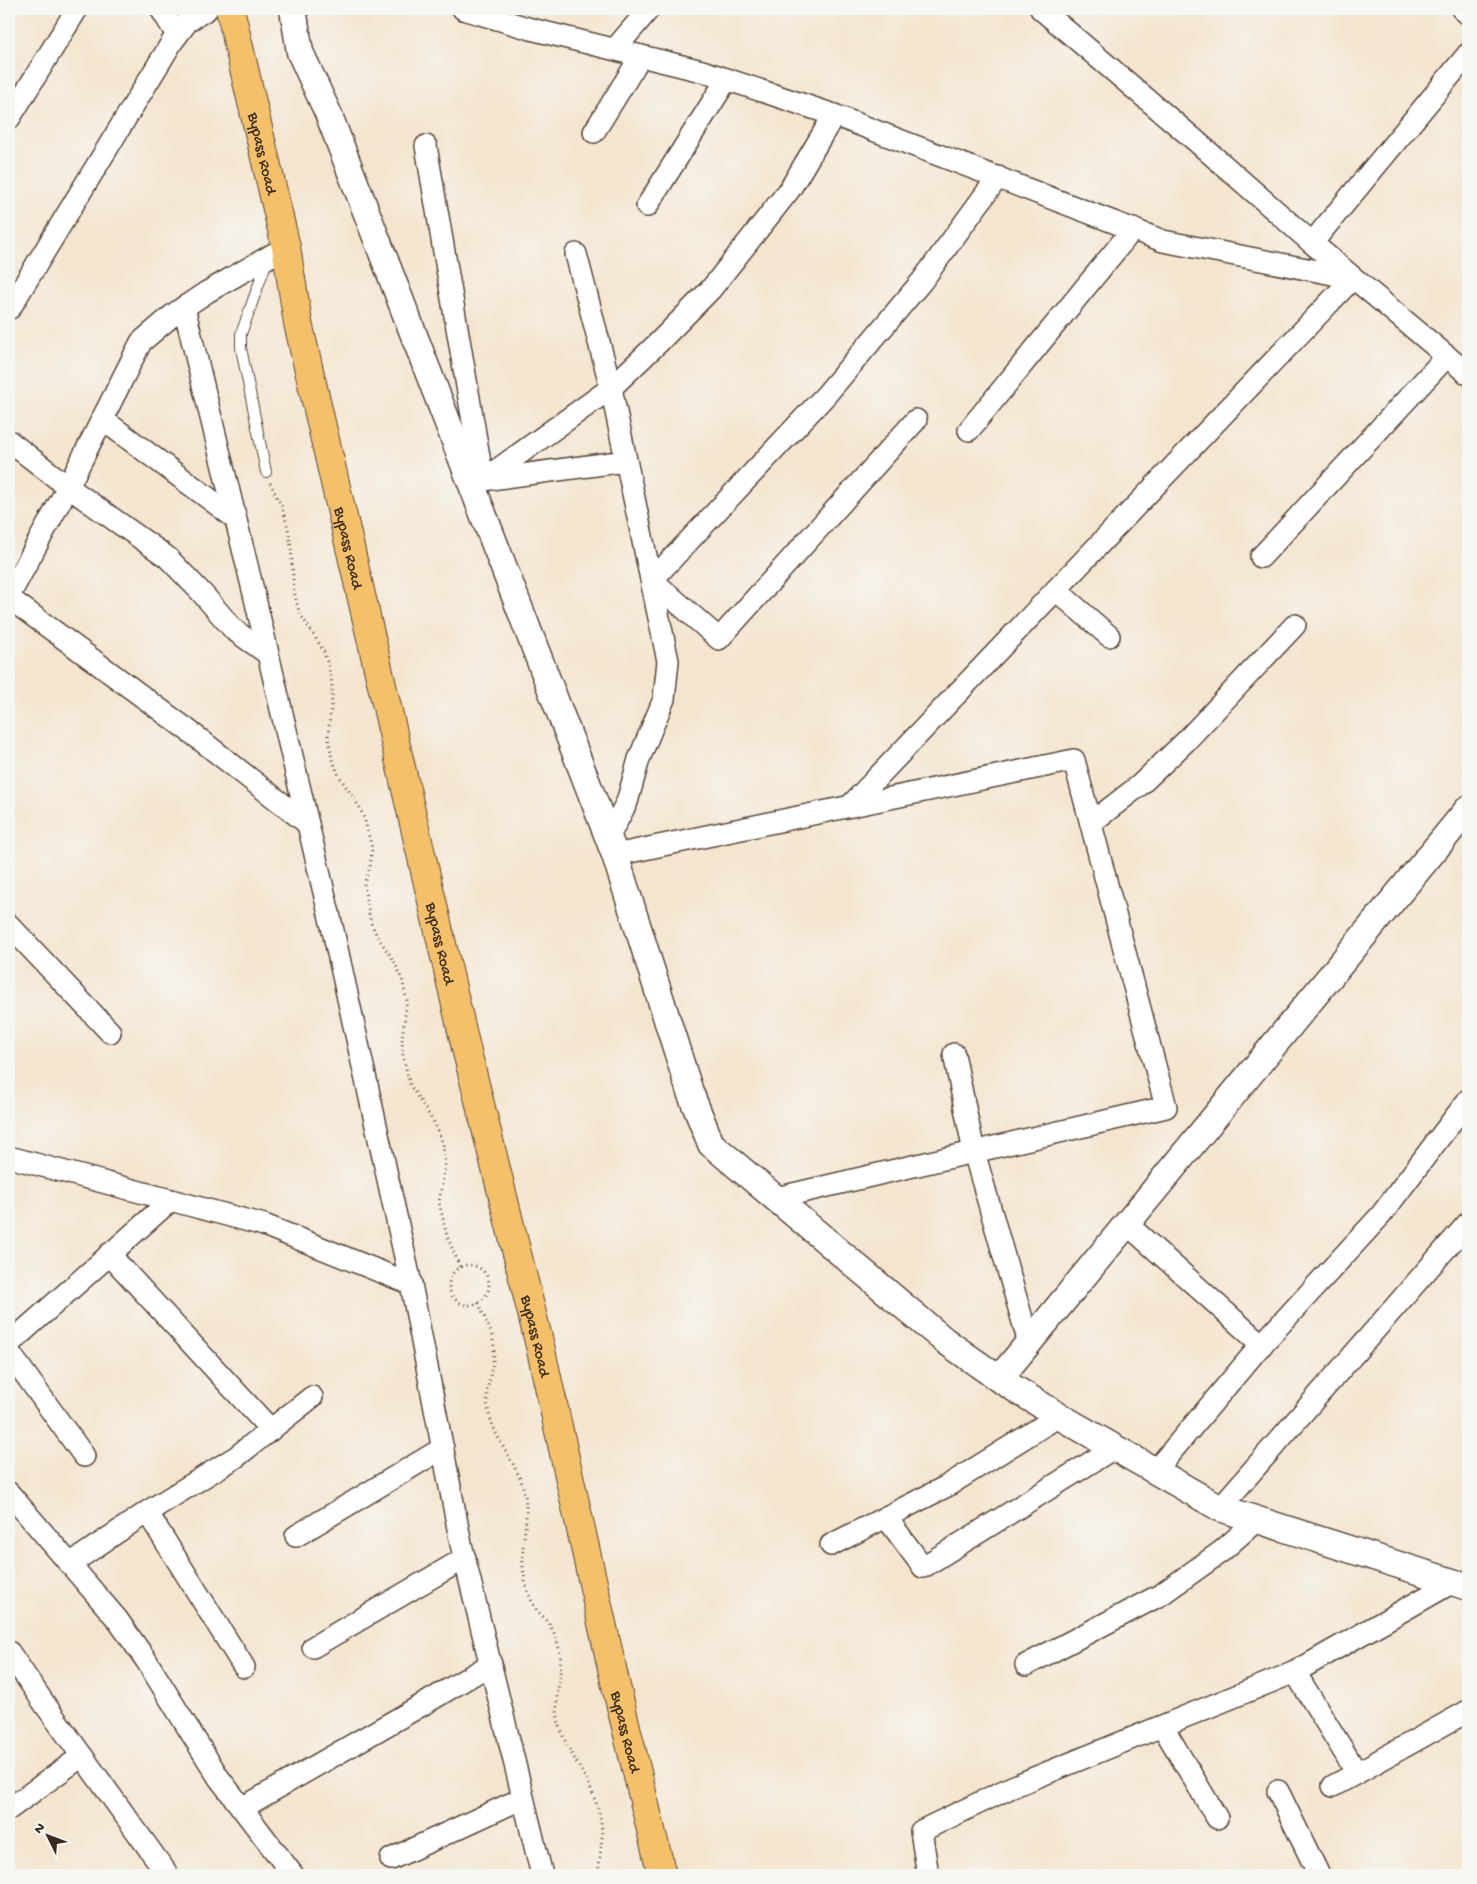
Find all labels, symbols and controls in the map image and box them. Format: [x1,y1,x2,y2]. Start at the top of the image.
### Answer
street label: Bypass Road [241,110,280,198]
street label: Bypass Road [328,505,366,593]
street label: Bypass Road [419,900,457,988]
street label: Bypass Road [515,1293,553,1381]
street label: Bypass Road [604,1689,643,1777]
north arrow [22,1812,72,1862]
text: N [31,1820,50,1838]

